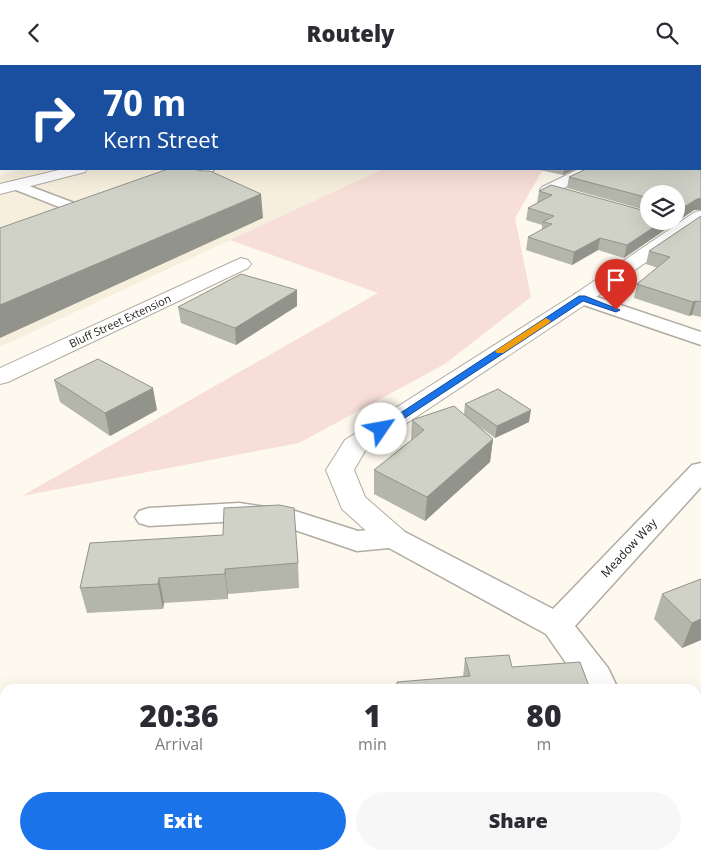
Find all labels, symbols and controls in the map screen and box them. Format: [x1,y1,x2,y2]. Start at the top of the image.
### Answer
text: Routely [307,18,394,48]
icon: back [20,19,48,47]
icon: search [653,19,681,47]
text: 70 m [103,79,186,126]
icon: right [20,85,85,150]
text: Kern Street [103,124,218,154]
map controls [640,185,685,230]
button: layers [640,185,685,230]
pin [595,259,637,310]
icon: arrive [602,266,630,294]
street label: Bluff Street Extension [67,290,173,351]
position arrow [354,402,406,454]
street label: Meadow Way [597,514,661,581]
text: 20:36 [140,695,219,736]
text: 1 [364,695,381,736]
text: 80 [526,695,561,736]
text: Arrival [155,733,203,755]
text: min [358,733,387,755]
text: m [536,733,551,755]
button: Exit [20,792,346,850]
button: Share [356,792,681,850]

